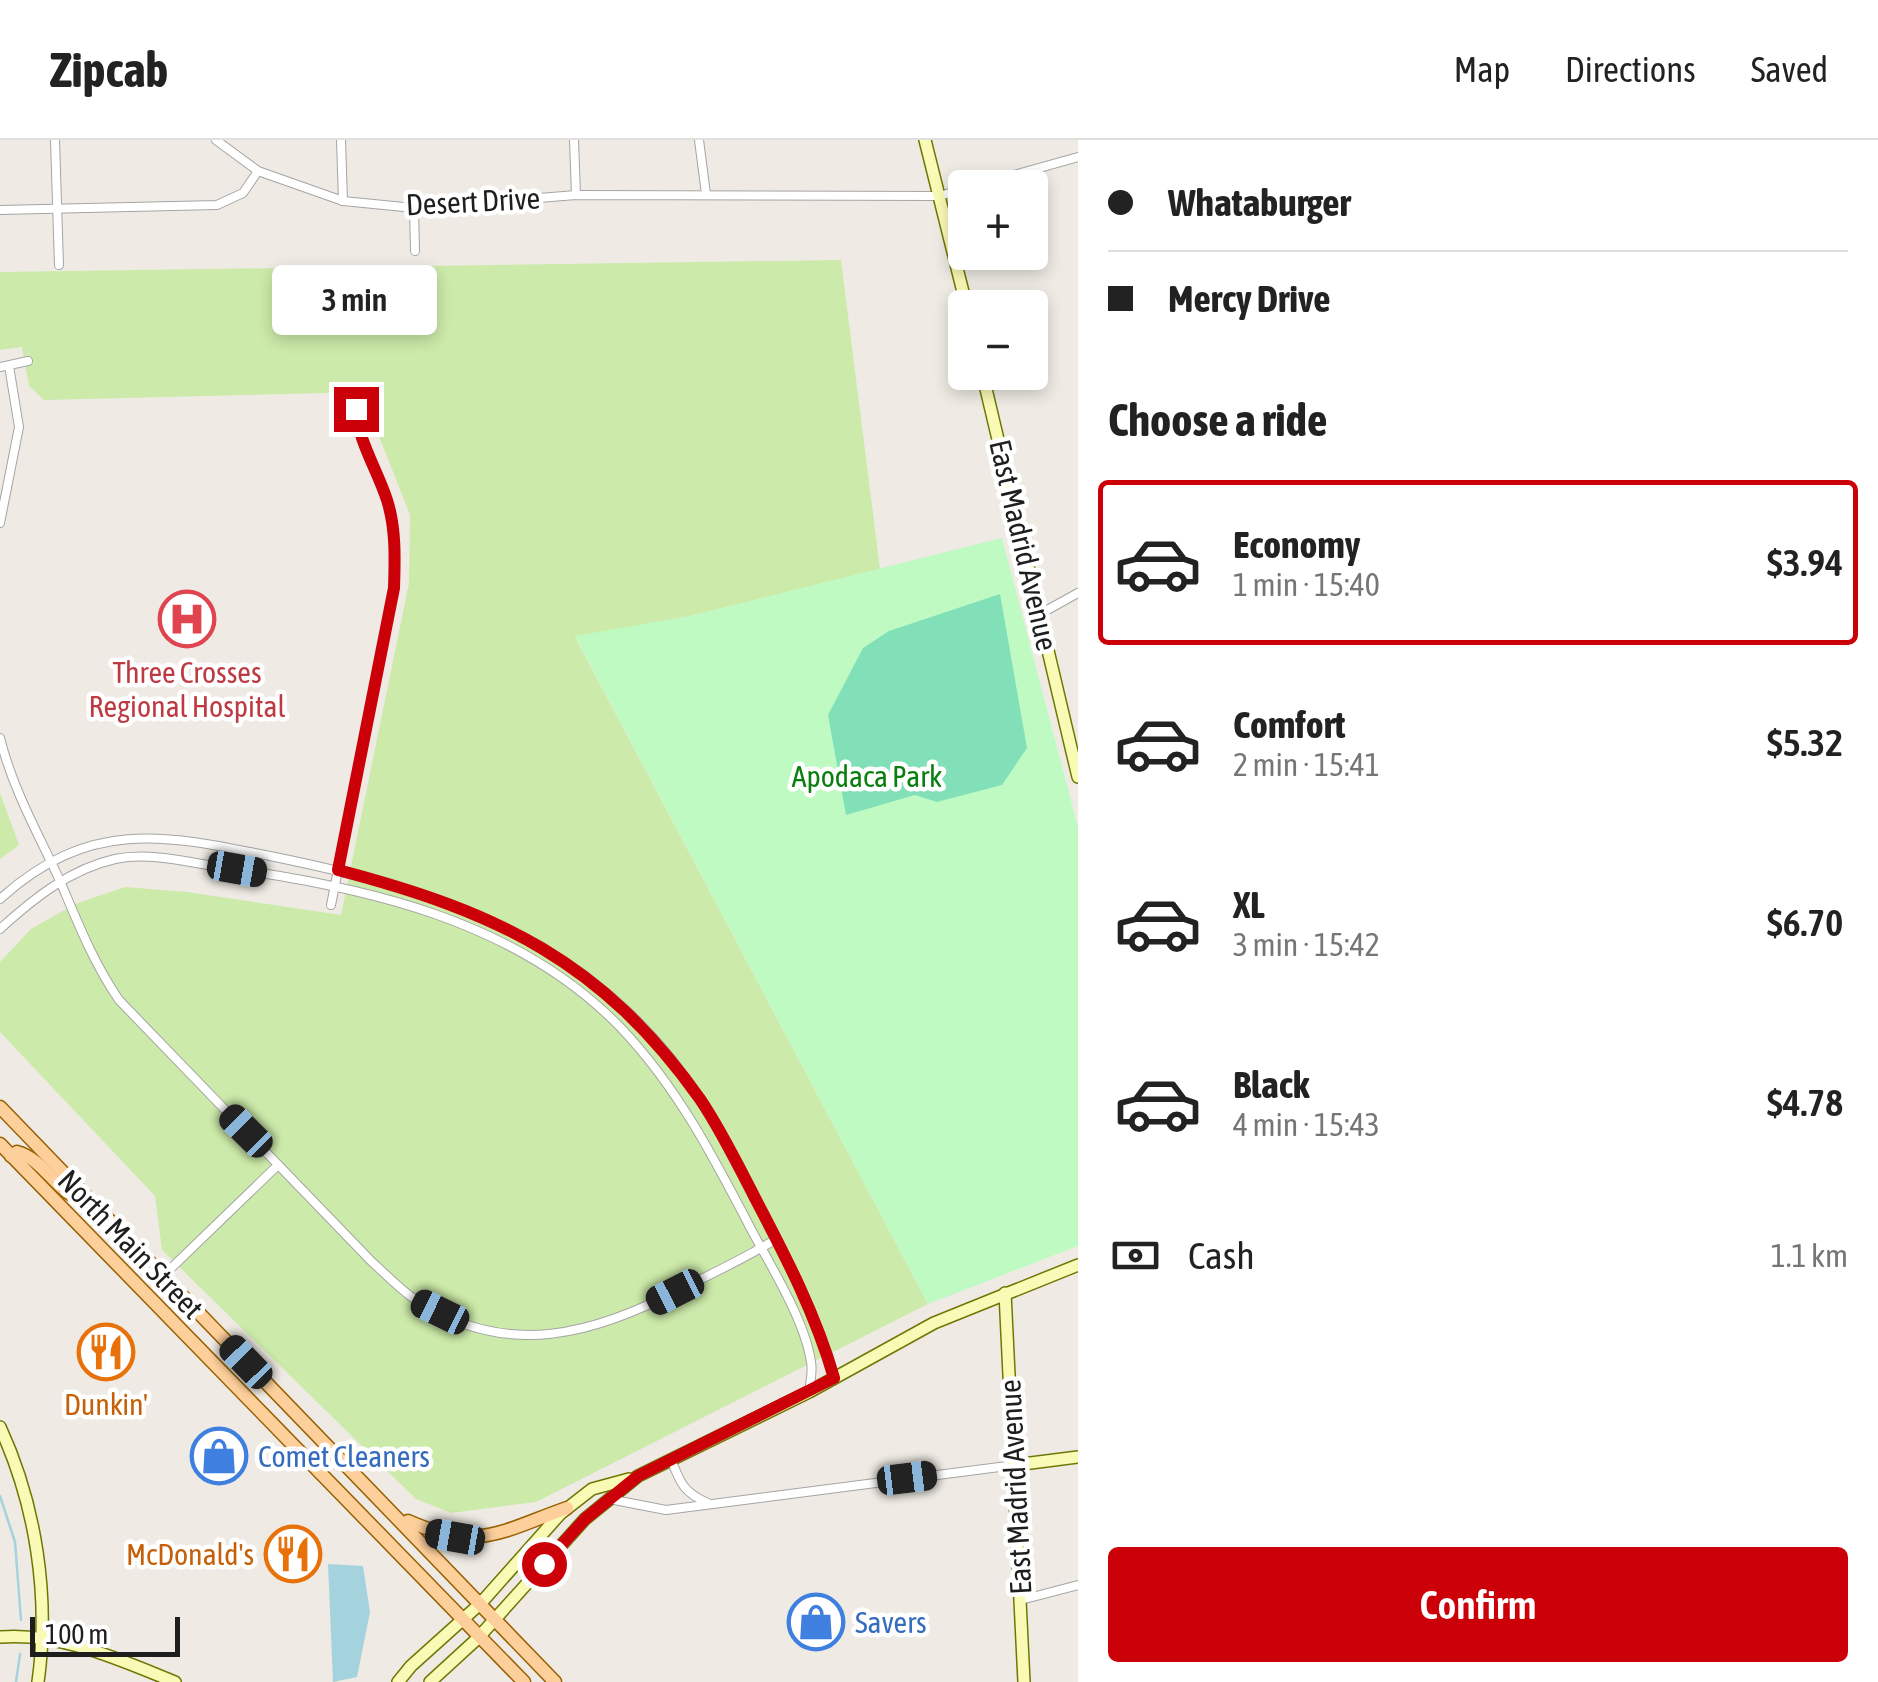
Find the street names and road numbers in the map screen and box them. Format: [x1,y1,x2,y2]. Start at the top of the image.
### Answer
street label: Desert Drive [405,181,541,221]
street label: East Madrid Avenue [983,436,1065,654]
street label: North Main Street [52,1163,210,1325]
street label: East Madrid Avenue [992,1379,1038,1595]

